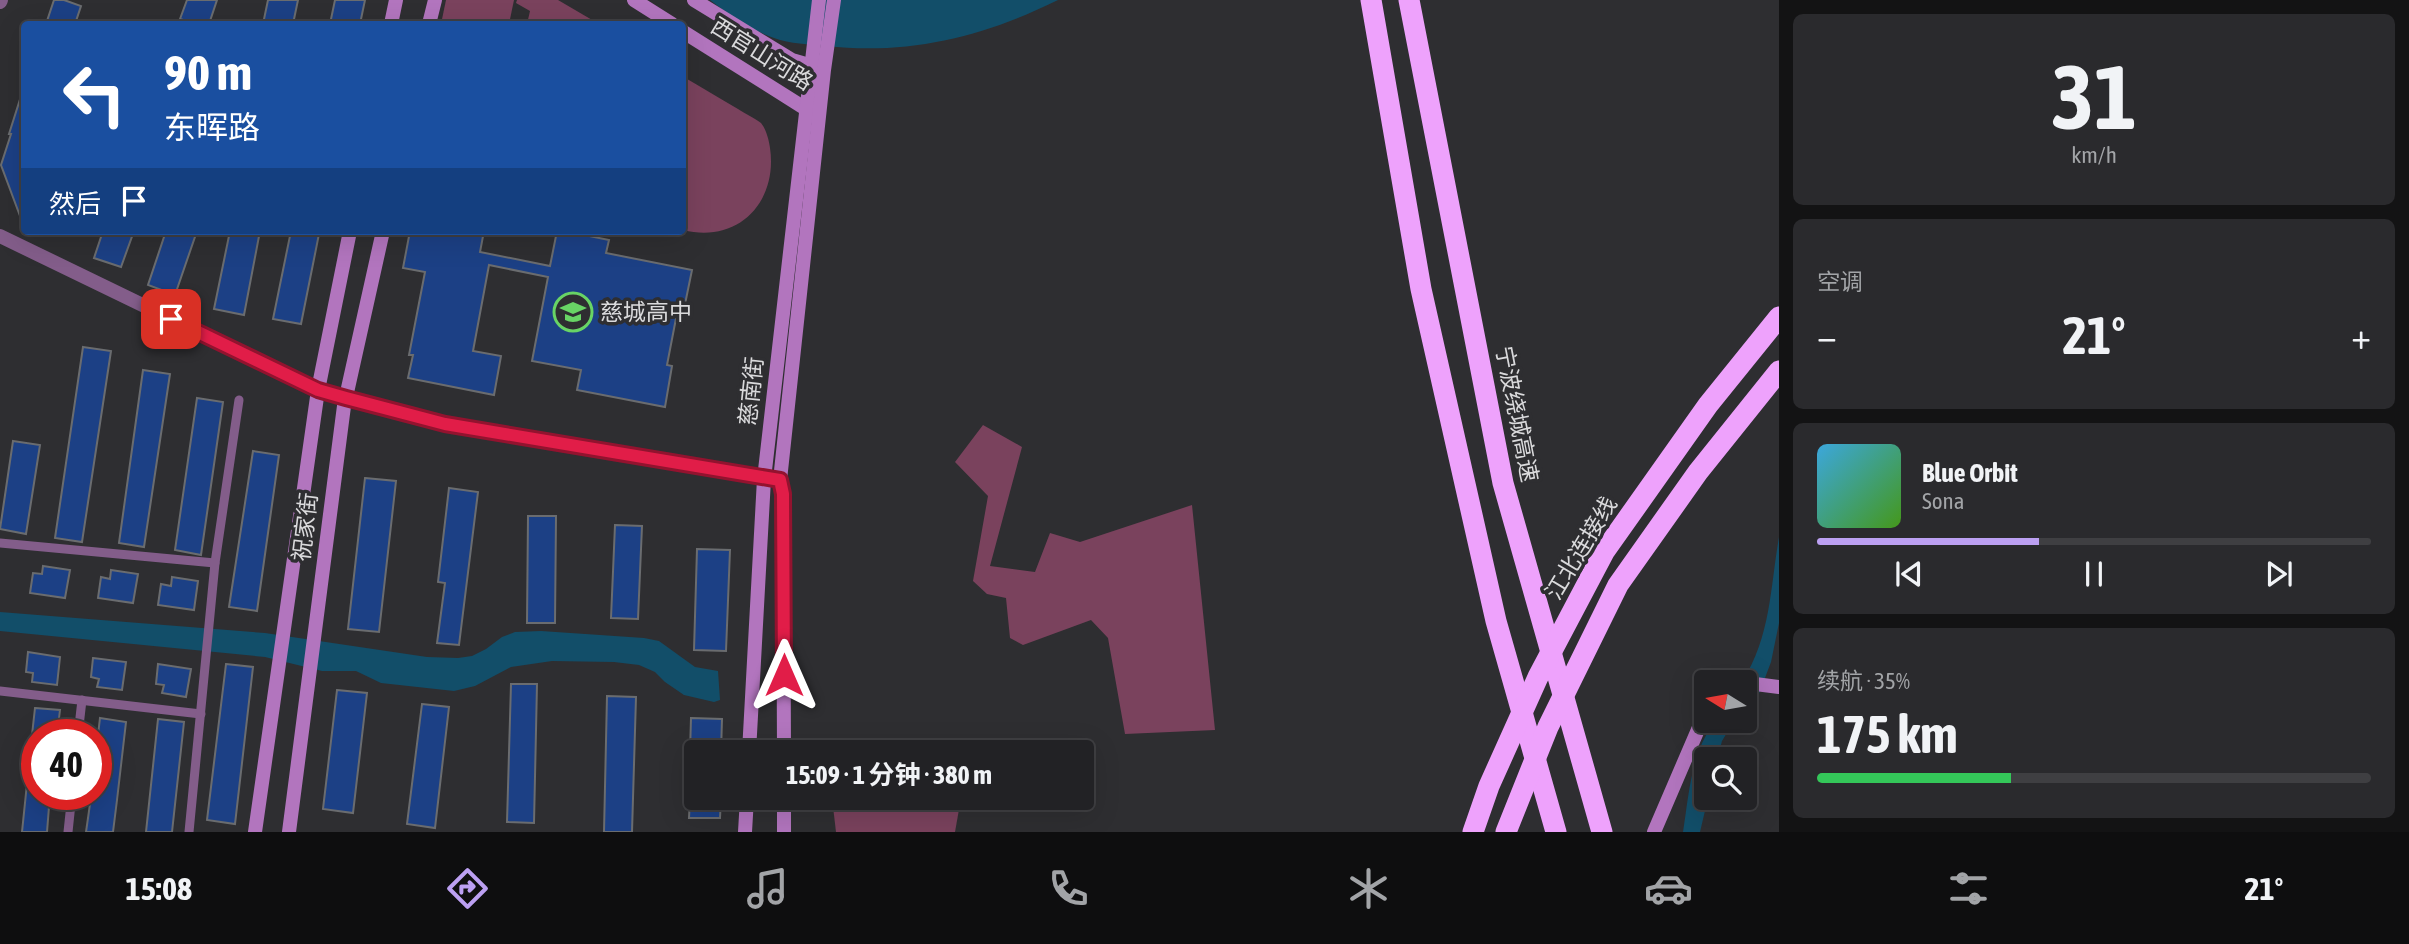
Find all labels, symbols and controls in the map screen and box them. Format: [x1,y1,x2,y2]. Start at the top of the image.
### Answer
street label: 西官山河路 [706,13,818,95]
text: 90 m [164,44,252,100]
text: 31 [2051,44,2137,148]
icon: left [49,49,140,140]
text: 东晖路 [164,109,260,146]
text: km/h [2071,142,2117,168]
icon: arrive [115,182,153,220]
text: 然后 [49,189,101,219]
text: 空调 [1817,269,1863,295]
pin [141,289,201,349]
school or university icon: 慈城高中 [552,291,594,333]
place label: 慈城高中 [600,299,692,325]
icon: arrive [152,300,190,338]
text: 21° [2062,305,2126,365]
text: − [1817,314,1837,357]
text: + [2351,314,2371,357]
street label: 宁波绕城高速 [1491,344,1543,484]
street label: 慈南街 [734,355,768,427]
text: Blue Orbit [1922,458,2018,488]
text: Sona [1922,488,1964,514]
street label: 祝家街 [288,491,322,563]
street label: 江北连接线 [1540,492,1622,604]
icon: previous [1890,555,1928,593]
icon: pause [2075,555,2113,593]
icon: next [2260,555,2298,593]
position arrow [747,638,821,712]
text: 续航 · 35% [1817,668,1910,694]
north arrow [1694,670,1757,733]
map controls [1694,670,1757,810]
text: 175 km [1817,704,1958,764]
speed limit sign: 40 [21,719,112,810]
button: search [1694,747,1757,810]
text: 15:09 · 1 分钟 · 380 m [786,760,992,790]
icon: directions [443,864,492,913]
icon: music [743,864,792,913]
icon: phone [1044,864,1093,913]
icon: climate [1344,864,1393,913]
icon: car [1644,864,1693,913]
icon: filters [1944,864,1993,913]
text: 15:08 [126,870,192,907]
text: 21° [2244,870,2283,907]

